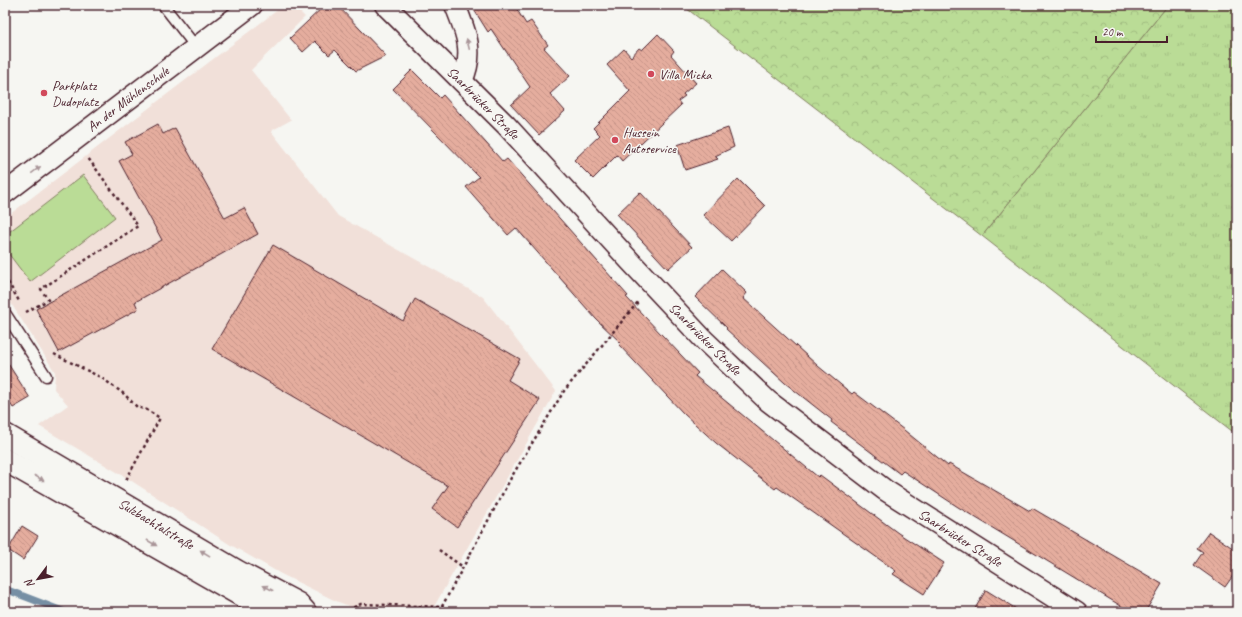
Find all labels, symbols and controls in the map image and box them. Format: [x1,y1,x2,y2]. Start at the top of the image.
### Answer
scale bar [1096,18,1167,44]
text: 20 m [1102,24,1124,40]
one-way arrow [464,37,470,50]
street label: An der Mühlenschule [84,62,173,135]
street label: Saarbrücker Straße [443,63,524,144]
place label: Villa Micka [659,66,712,83]
marker: Villa Micka [646,69,656,79]
place label: Parkplatz Dudoplatz [52,77,100,110]
marker: Parkplatz Dudoplatz [39,88,49,98]
place label: Hussein Autoservice [623,124,677,157]
marker: Hussein Autoservice [610,135,620,145]
one-way arrow [31,166,41,174]
street label: Saarbrücker Straße [665,299,746,380]
one-way arrow [33,475,45,482]
street label: Sulzbachtalstraße [115,495,198,554]
street label: Saarbrücker Straße [915,506,1006,571]
one-way arrow [146,540,158,547]
one-way arrow [199,549,211,556]
north arrow [18,559,58,599]
text: N [21,576,37,591]
one-way arrow [262,585,274,592]

